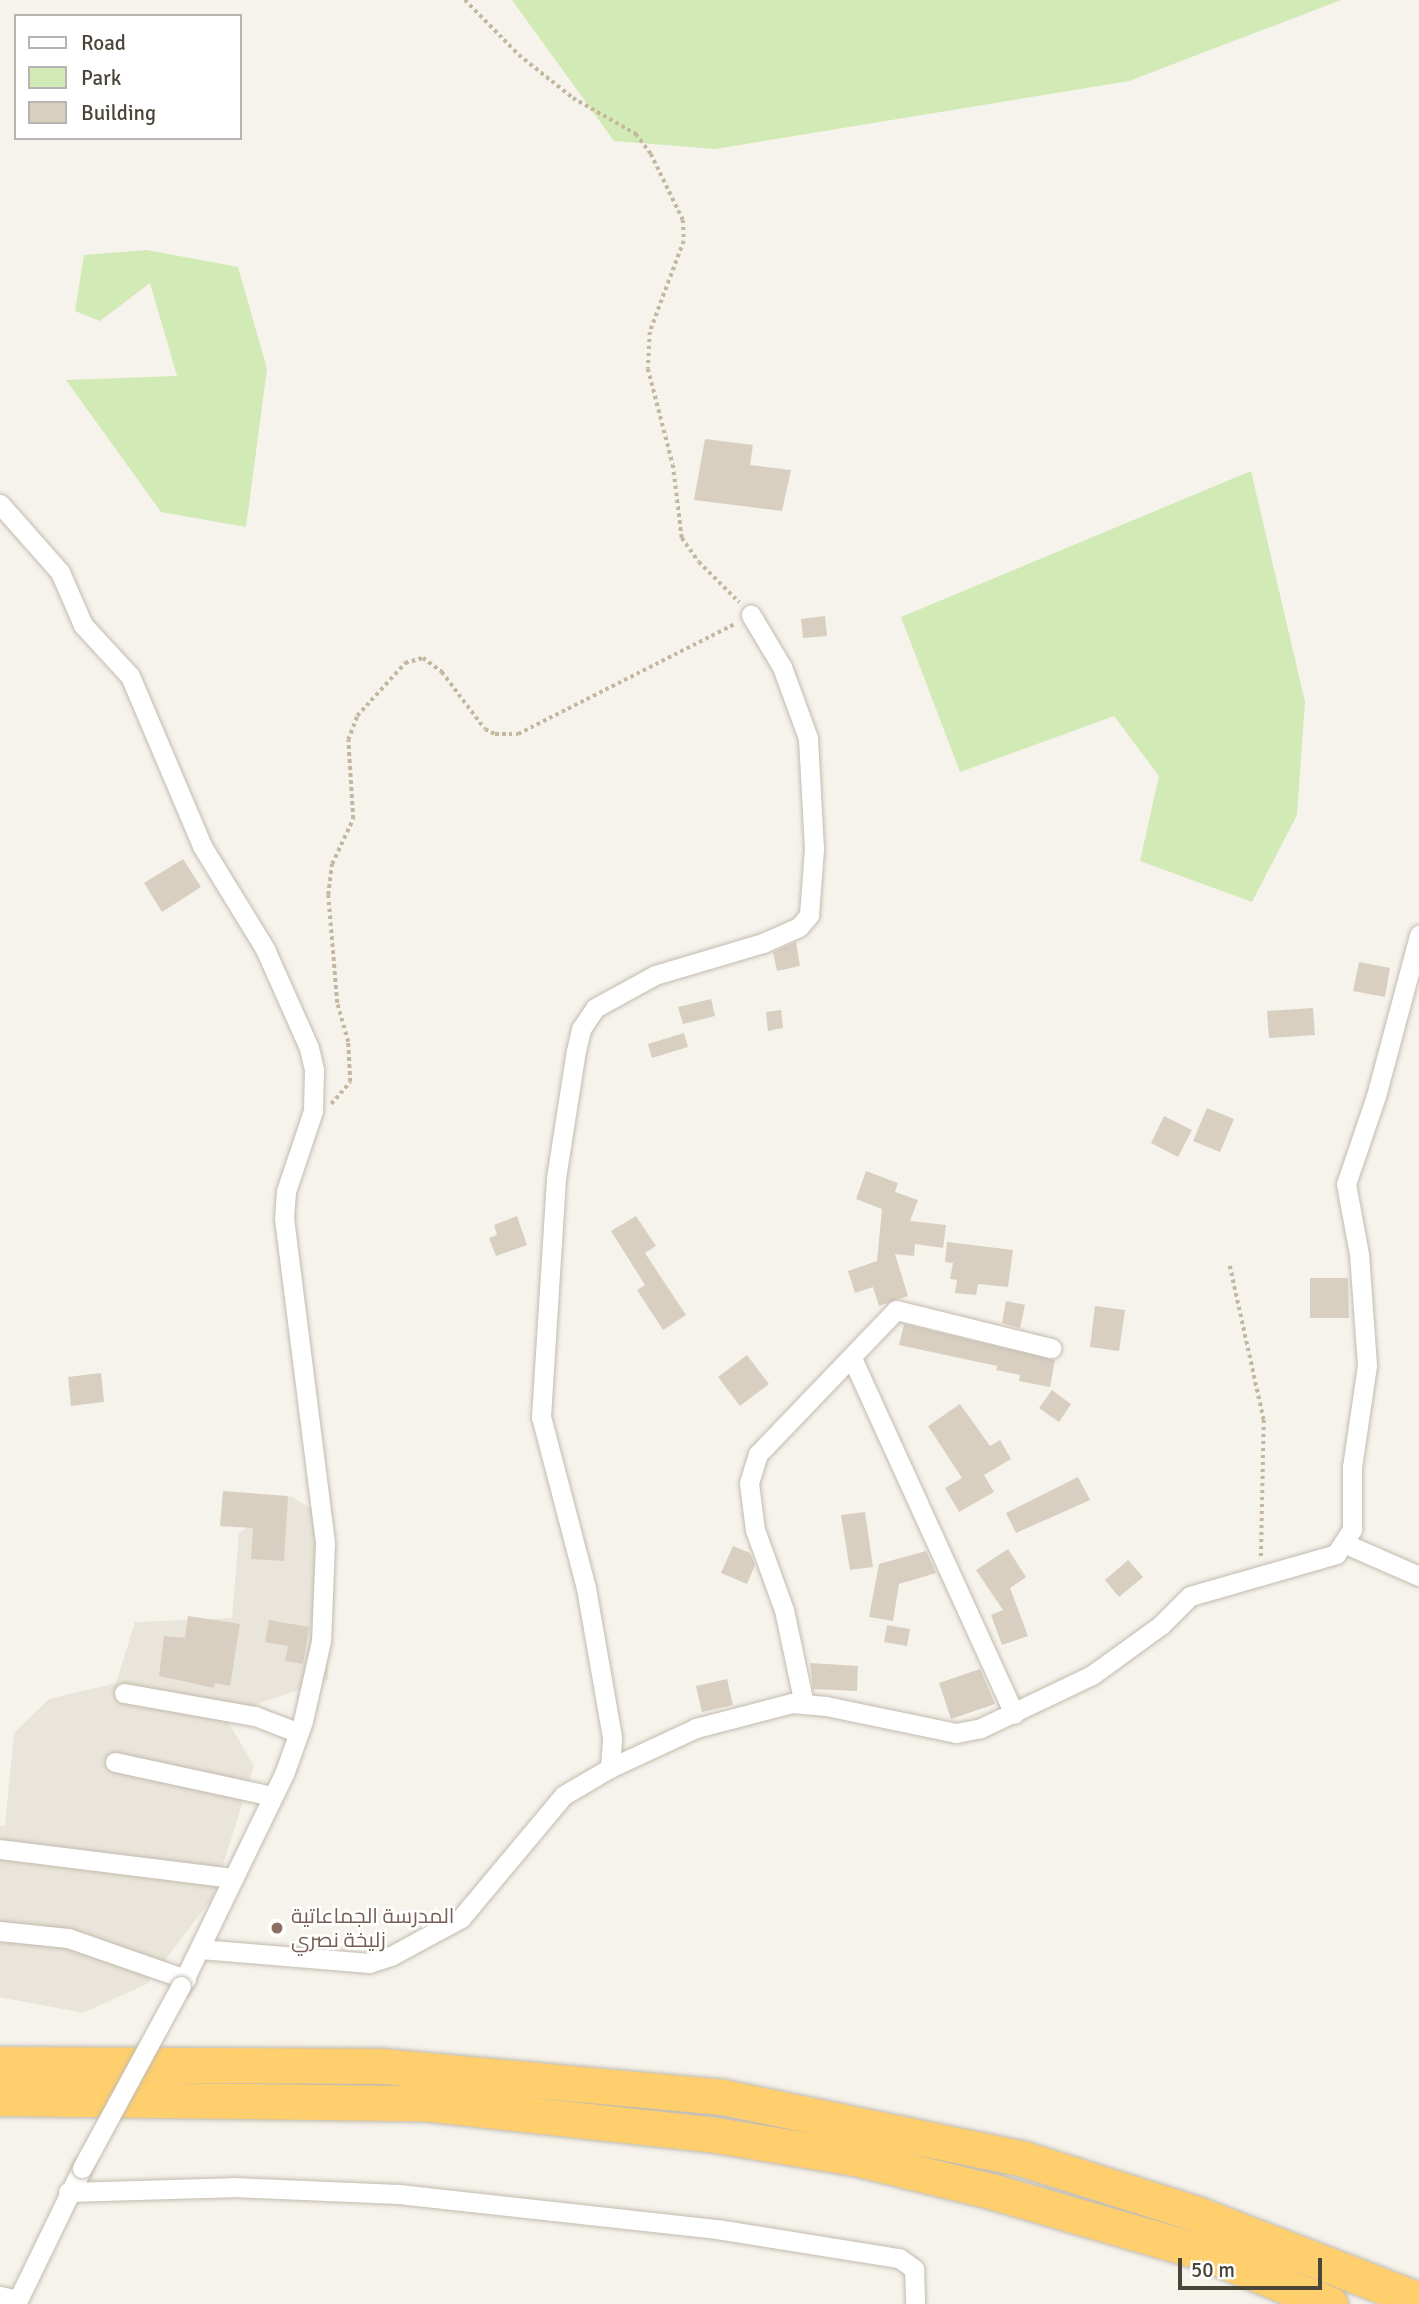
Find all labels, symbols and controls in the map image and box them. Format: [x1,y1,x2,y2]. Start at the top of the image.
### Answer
legend [14,14,242,140]
text: Road [81,30,126,56]
text: Park [81,65,121,91]
text: Building [81,100,156,126]
place label: المدرسة الجماعاتية زليخة نصري [291,1903,454,1953]
marker: المدرسة الجماعاتية زليخة نصري [269,1920,285,1936]
scale bar [1181,2244,1324,2288]
text: 50 m [1191,2257,1235,2283]

